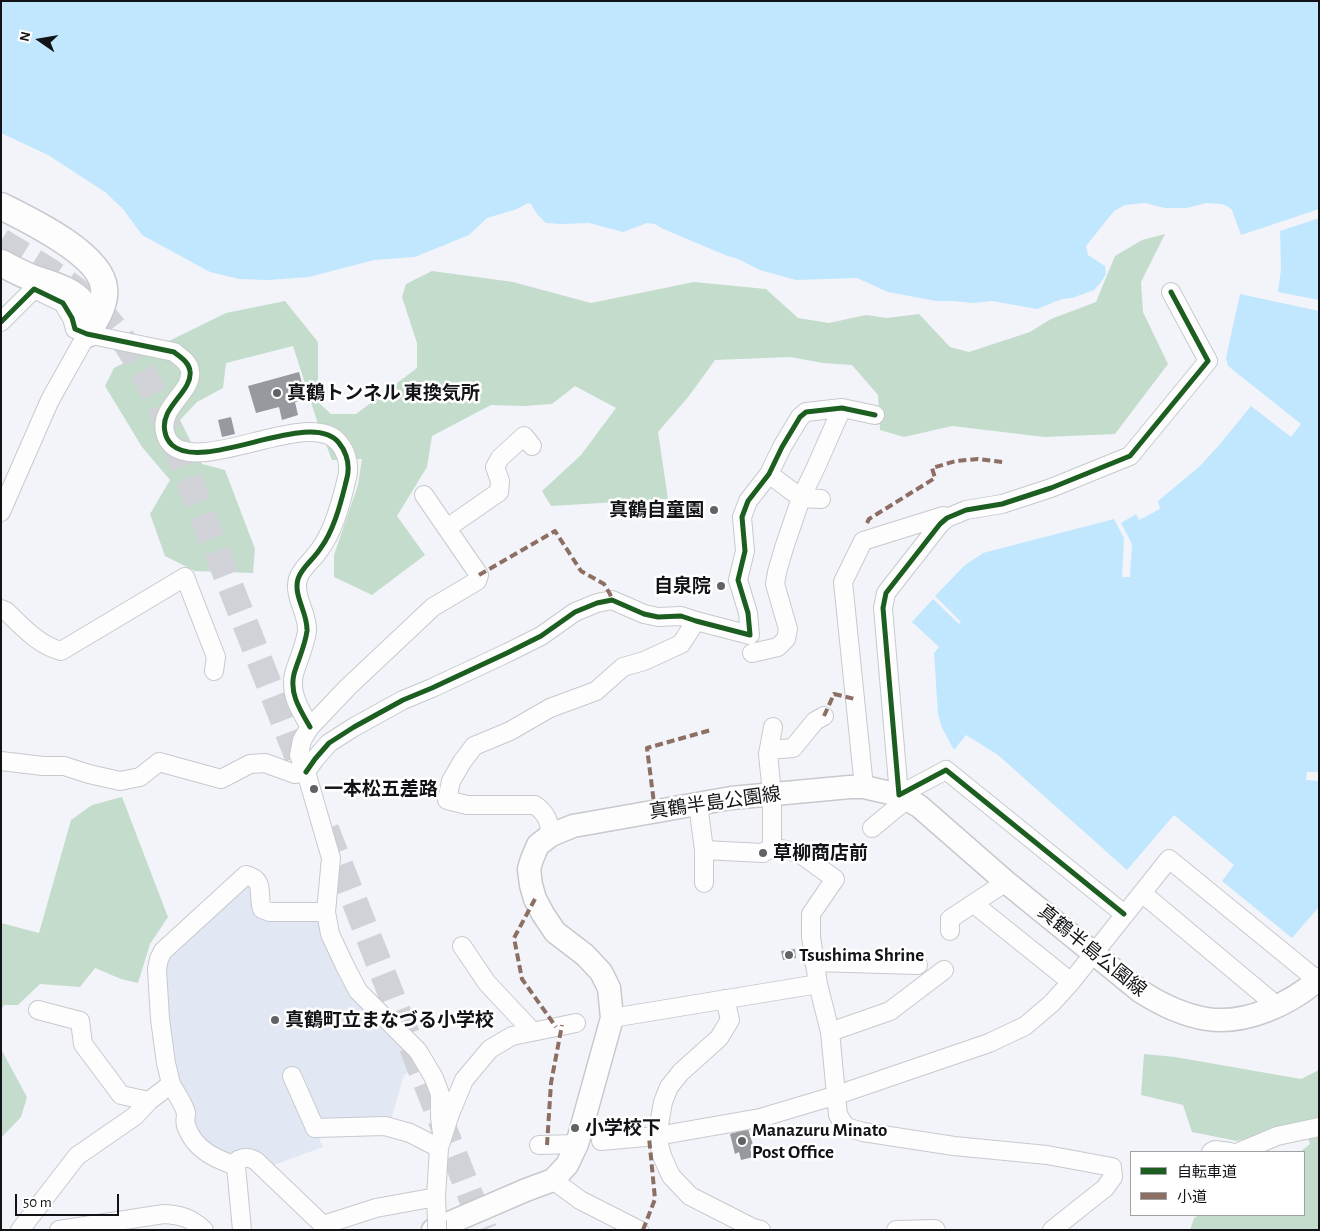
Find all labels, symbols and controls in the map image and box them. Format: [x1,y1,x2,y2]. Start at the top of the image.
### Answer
north arrow [15,15,65,65]
text: N [17,30,33,43]
place label: 真鶴トンネル 東換気所 [287,382,480,404]
marker: 真鶴トンネル 東換気所 [271,387,283,399]
place label: 真鶴自童園 [609,499,704,521]
marker: 真鶴自童園 [708,504,720,516]
place label: 自泉院 [654,575,711,597]
marker: 自泉院 [715,580,727,592]
place label: 一本松五差路 [324,778,438,800]
street label: 真鶴半島公園線 [648,782,782,824]
marker: 一本松五差路 [308,783,320,795]
place label: 草柳商店前 [773,842,868,864]
marker: 草柳商店前 [757,847,769,859]
street label: 真鶴半島公園線 [1033,900,1151,1002]
place label: Tsushima Shrine [799,944,924,966]
marker: Tsushima Shrine [783,949,795,961]
place label: 真鶴町立まなづる小学校 [285,1009,494,1031]
marker: 真鶴町立まなづる小学校 [269,1014,281,1026]
place label: 小学校下 [585,1117,661,1139]
place label: Manazuru Minato Post Office [752,1119,887,1163]
marker: 小学校下 [569,1122,581,1134]
marker: Manazuru Minato Post Office [736,1135,748,1147]
legend [1130,1151,1305,1216]
text: 自転車道 [1177,1165,1237,1180]
scale bar [18,1184,121,1216]
text: 小道 [1177,1190,1207,1205]
text: 50 m [23,1195,52,1210]

